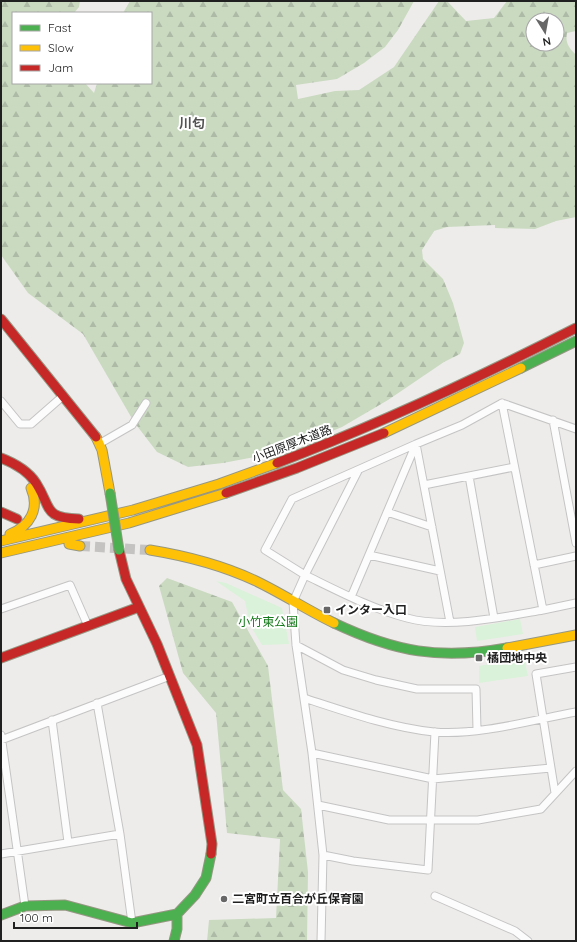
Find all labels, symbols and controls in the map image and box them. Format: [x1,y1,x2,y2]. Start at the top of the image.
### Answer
legend [12,12,152,84]
north arrow [525,12,565,52]
text: Fast [48,20,72,35]
text: N [542,34,552,49]
text: Slow [48,40,74,55]
text: Jam [48,60,73,75]
district label: 川匂 [179,115,205,131]
street label: 小田原厚木道路 [250,421,334,466]
place label: インター入口 [335,602,407,617]
marker: インター入口 [322,605,332,615]
park label: 小竹東公園 [238,614,298,629]
place label: 橘団地中央 [487,650,547,665]
marker: 橘団地中央 [474,653,484,663]
place label: 二宮町立百合が丘保育園 [232,891,364,906]
marker: 二宮町立百合が丘保育園 [219,894,229,904]
scale bar [14,904,137,930]
text: 100 m [20,910,53,925]

